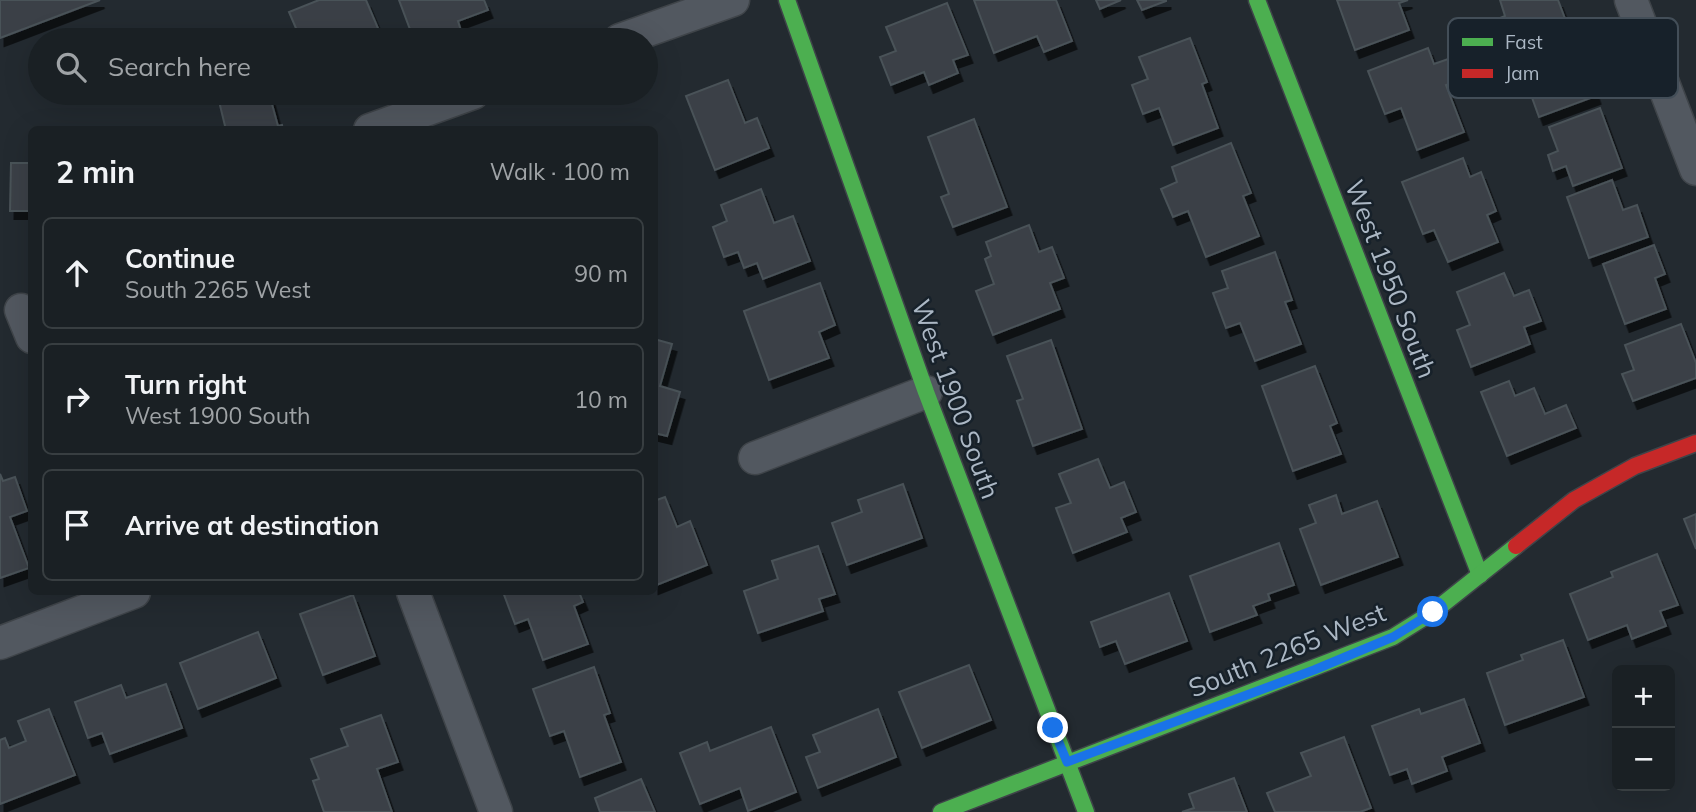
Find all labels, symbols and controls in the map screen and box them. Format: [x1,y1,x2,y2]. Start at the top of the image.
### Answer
legend [1448,18,1678,98]
search box [28,28,658,105]
text: Fast [1505,30,1543,54]
icon: search [52,48,90,86]
text: Search here [108,50,251,83]
text: Jam [1505,61,1539,85]
text: 2 min [56,153,135,191]
text: Walk · 100 m [490,157,630,186]
street label: West 1950 South [1338,175,1444,383]
text: Continue [125,242,235,275]
icon: ahead [58,254,96,292]
text: 90 m [574,259,628,288]
text: South 2265 West [125,275,311,304]
street label: West 1900 South [905,295,1007,503]
text: Turn right [125,368,246,401]
icon: right [58,380,96,418]
text: 10 m [574,385,628,414]
text: West 1900 South [125,401,311,430]
icon: arrive [58,506,96,544]
text: Arrive at destination [125,509,380,542]
street label: South 2265 West [1184,595,1390,705]
route start [1417,596,1448,627]
map controls [1612,665,1675,791]
button: + [1612,665,1675,728]
route end [1037,712,1068,743]
button: − [1612,728,1675,791]

